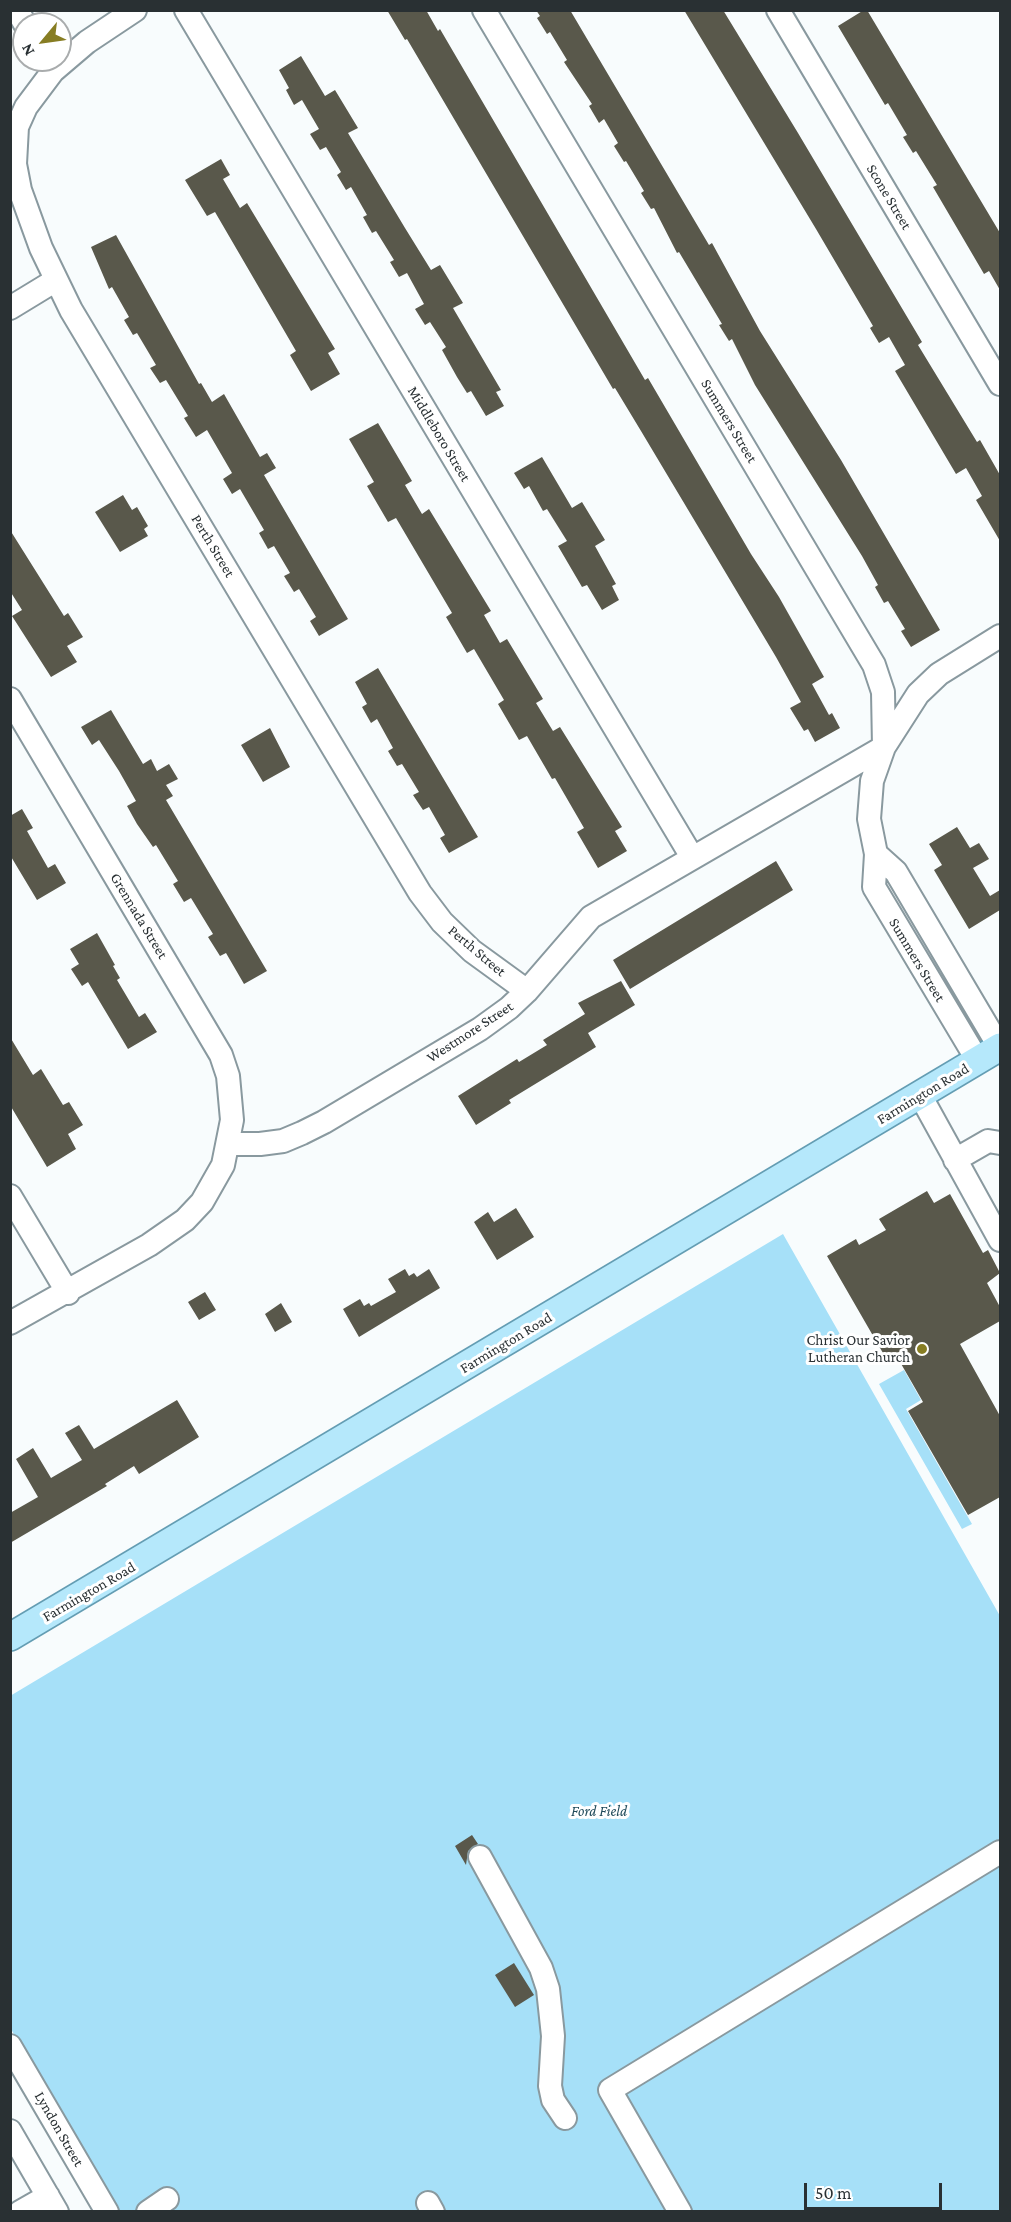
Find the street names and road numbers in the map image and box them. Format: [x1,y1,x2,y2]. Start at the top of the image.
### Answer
street label: Scone Street [862,161,916,233]
street label: Summers Street [697,376,761,466]
street label: Middleboro Street [403,383,475,485]
street label: Perth Street [187,511,239,581]
street label: Grennada Street [106,870,172,962]
street label: Summers Street [885,915,949,1005]
street label: Perth Street [444,922,510,980]
street label: Westmore Street [423,997,517,1067]
street label: Farmington Road [874,1059,972,1129]
street label: Farmington Road [457,1308,555,1378]
street label: Farmington Road [39,1558,139,1626]
street label: Lyndon Street [30,2088,88,2170]

